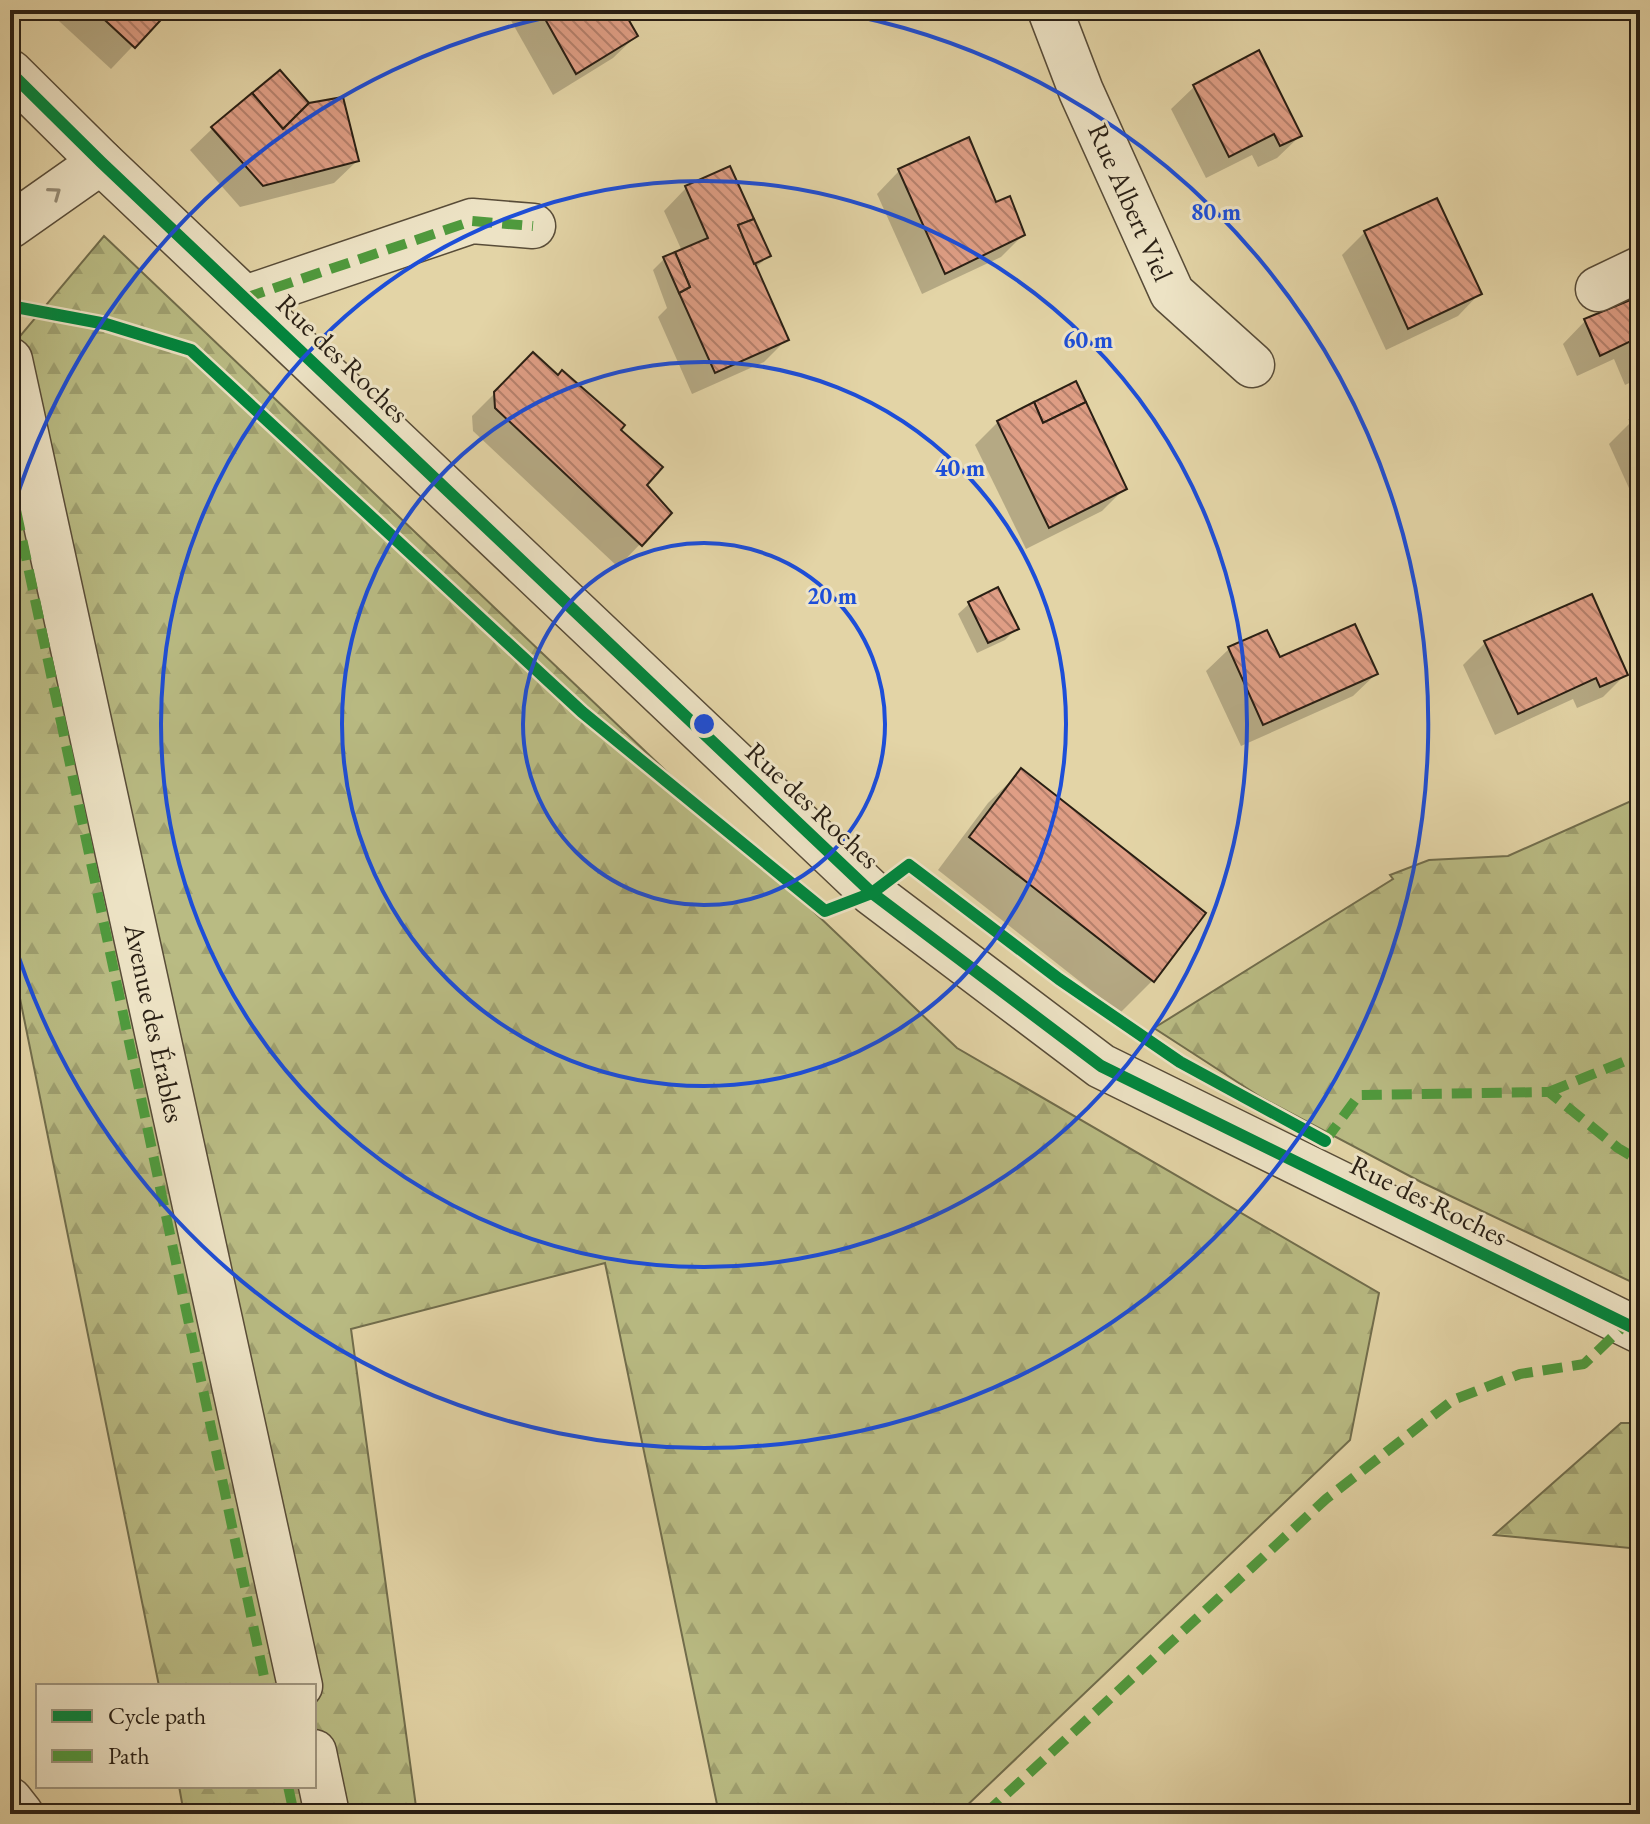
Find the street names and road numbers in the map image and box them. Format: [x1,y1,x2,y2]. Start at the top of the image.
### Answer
street label: Rue Albert Viel [1080,117,1182,287]
street label: Rue des Roches [269,286,417,430]
street label: Rue des Roches [738,734,888,876]
street label: Avenue des Érables [116,919,194,1126]
street label: Rue des Roches [1344,1146,1514,1254]

